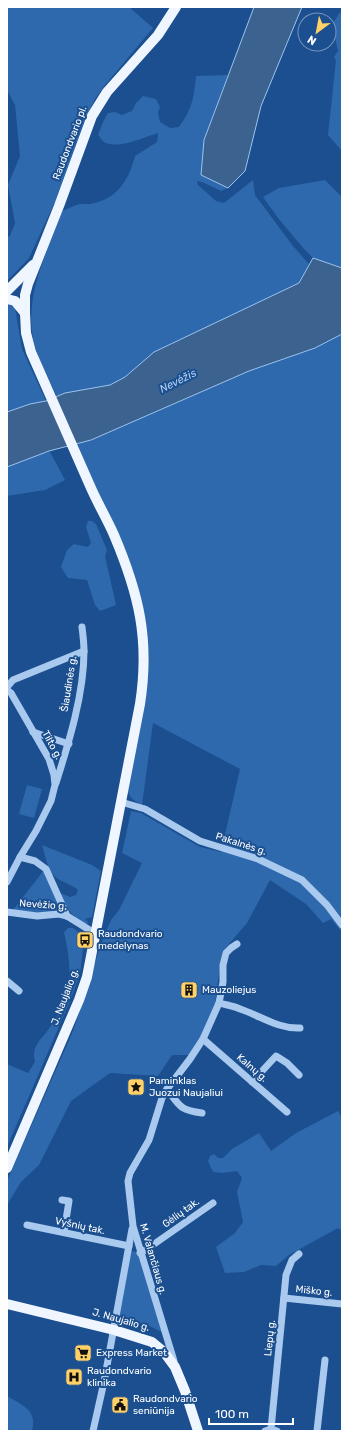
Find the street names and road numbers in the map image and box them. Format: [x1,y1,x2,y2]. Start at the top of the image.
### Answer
street label: Raudondvario pl. [50,104,90,182]
street label: Šiaudinės g. [59,655,79,713]
street label: Tilto g. [39,728,65,762]
street label: Pakalnės g. [214,830,268,858]
street label: Nevėžio g. [19,897,67,913]
street label: J. Naujalio g. [49,967,81,1027]
street label: Kalnų g. [234,1051,270,1085]
street label: Gėlių tak. [160,1196,202,1230]
street label: Vyšnių tak. [54,1215,106,1237]
street label: M. Valančiaus g. [137,1222,169,1296]
street label: Miško g. [295,1283,333,1299]
street label: J. Naujalio g. [91,1306,151,1334]
street label: Liepų g. [262,1319,278,1357]

